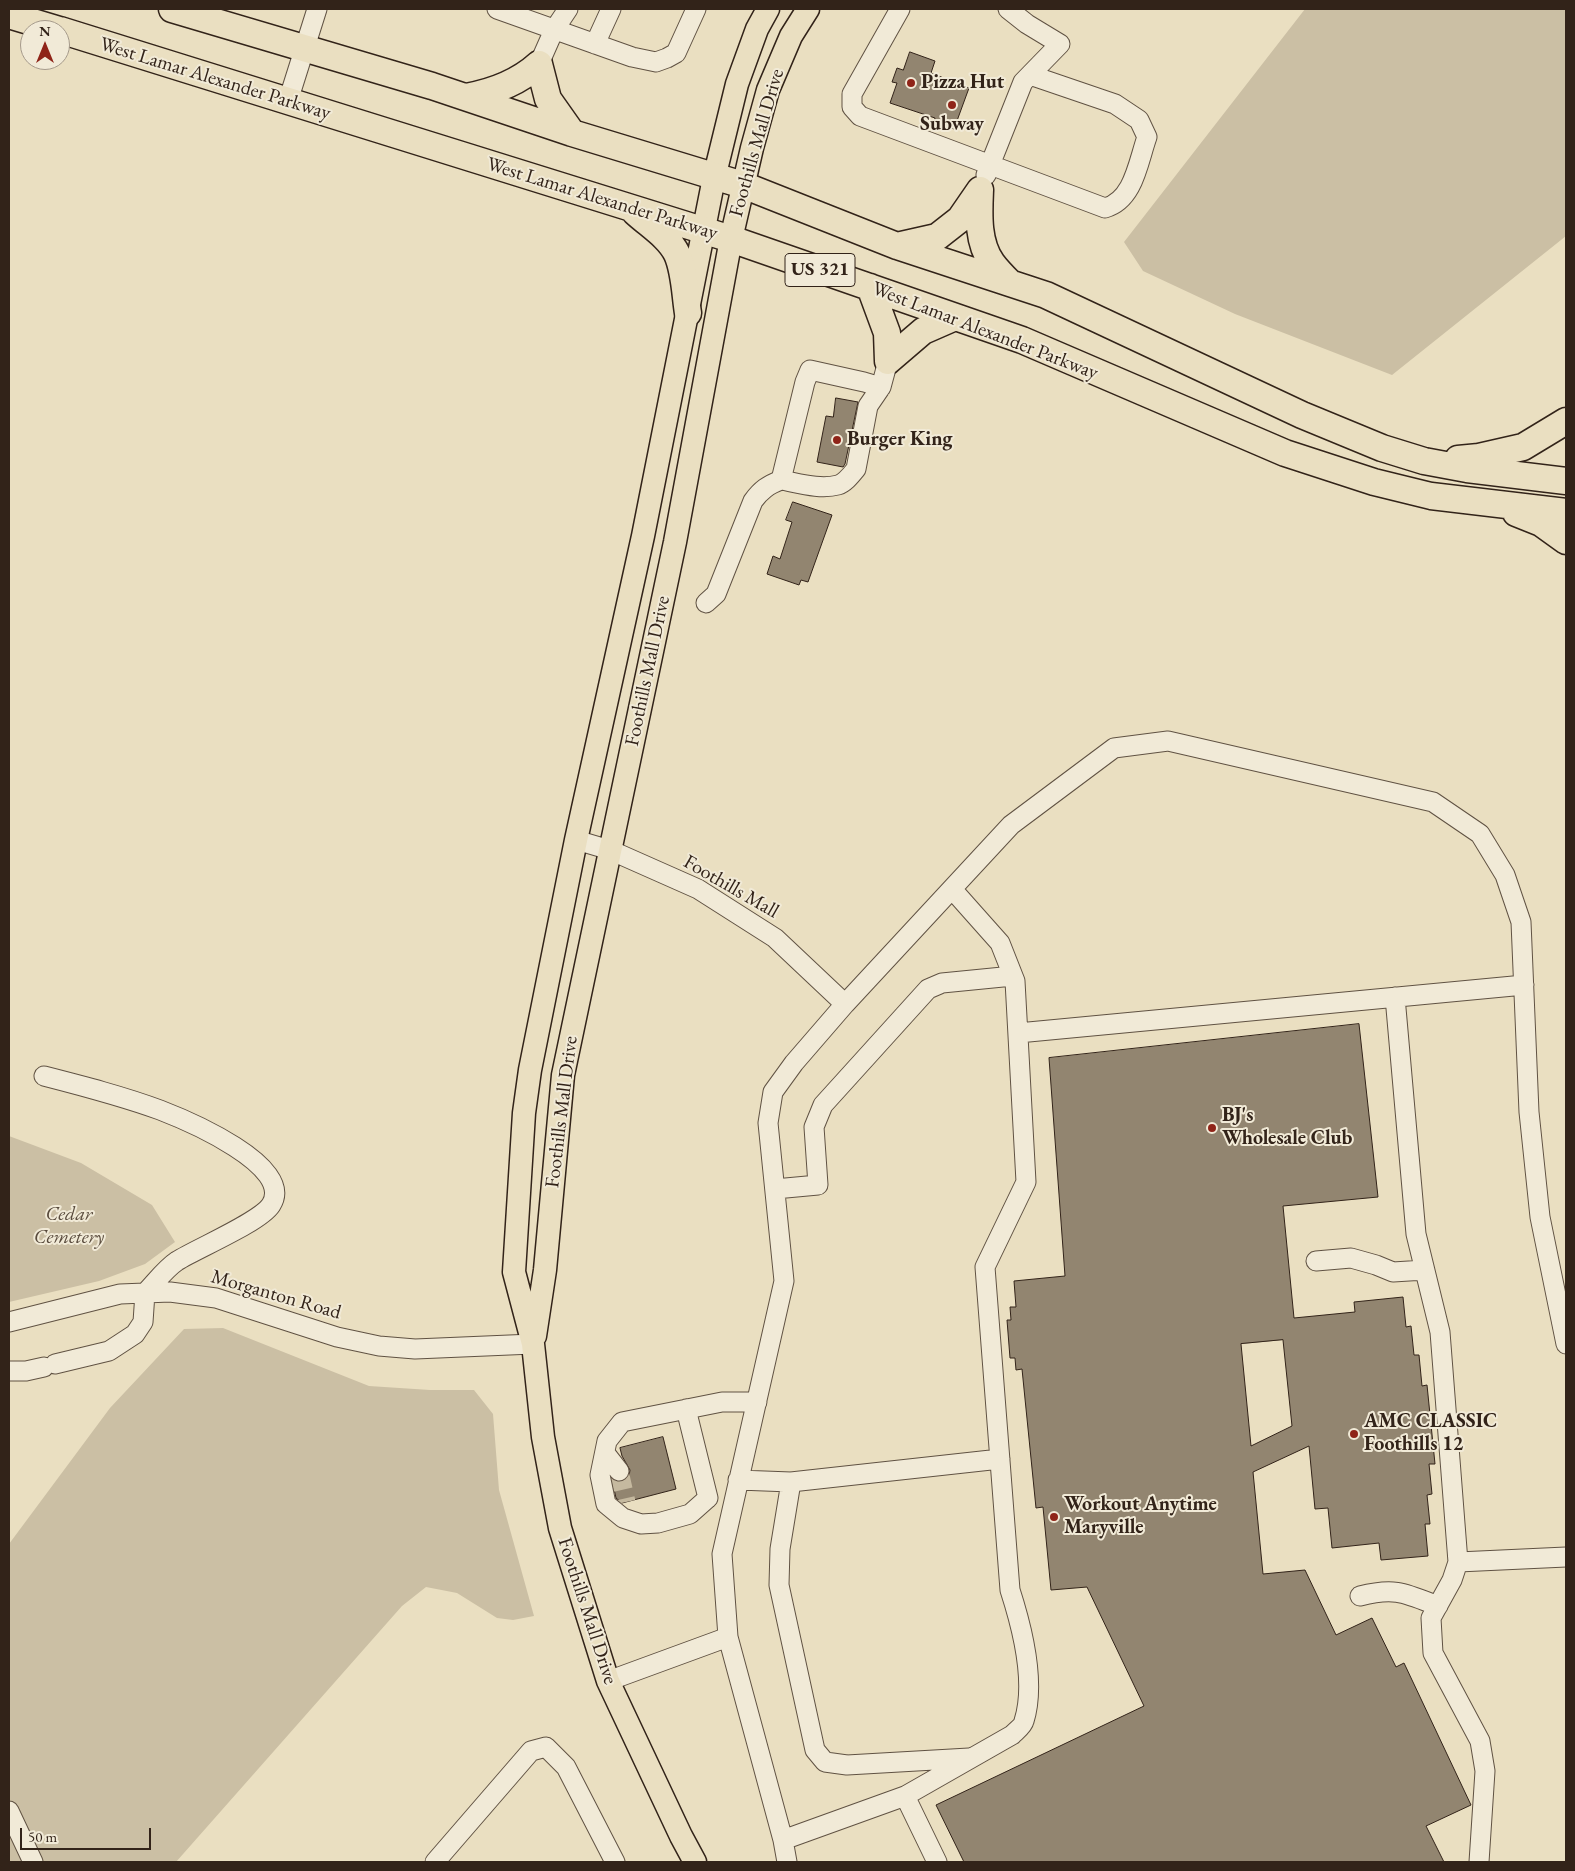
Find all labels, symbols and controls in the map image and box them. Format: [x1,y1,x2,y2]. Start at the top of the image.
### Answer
north arrow [20,20,70,70]
text: N [39,22,51,40]
street label: West Lamar Alexander Parkway [97,32,333,126]
street label: Foothills Mall Drive [724,66,790,220]
place label: Pizza Hut [921,71,1004,95]
marker: Pizza Hut [905,77,917,89]
marker: Subway [946,99,958,111]
place label: Subway [920,113,984,137]
street label: West Lamar Alexander Parkway [484,152,720,246]
road number: US 321 [785,254,855,286]
street label: West Lamar Alexander Parkway [869,277,1101,385]
place label: Burger King [847,428,952,452]
marker: Burger King [831,434,843,446]
street label: Foothills Mall Drive [620,594,676,748]
street label: Foothills Mall [679,850,783,924]
street label: Foothills Mall Drive [541,1035,583,1189]
place label: BJ's Wholesale Club [1222,1104,1352,1151]
marker: BJ's Wholesale Club [1206,1122,1218,1134]
park label: Cedar Cemetery [34,1203,104,1250]
street label: Morganton Road [208,1265,344,1325]
place label: AMC CLASSIC Foothills 12 [1364,1410,1497,1457]
marker: AMC CLASSIC Foothills 12 [1348,1428,1360,1440]
place label: Workout Anytime Maryville [1064,1493,1217,1540]
marker: Workout Anytime Maryville [1048,1511,1060,1523]
street label: Foothills Mall Drive [552,1535,622,1687]
scale bar [22,1818,154,1850]
text: 50 m [28,1827,57,1846]

